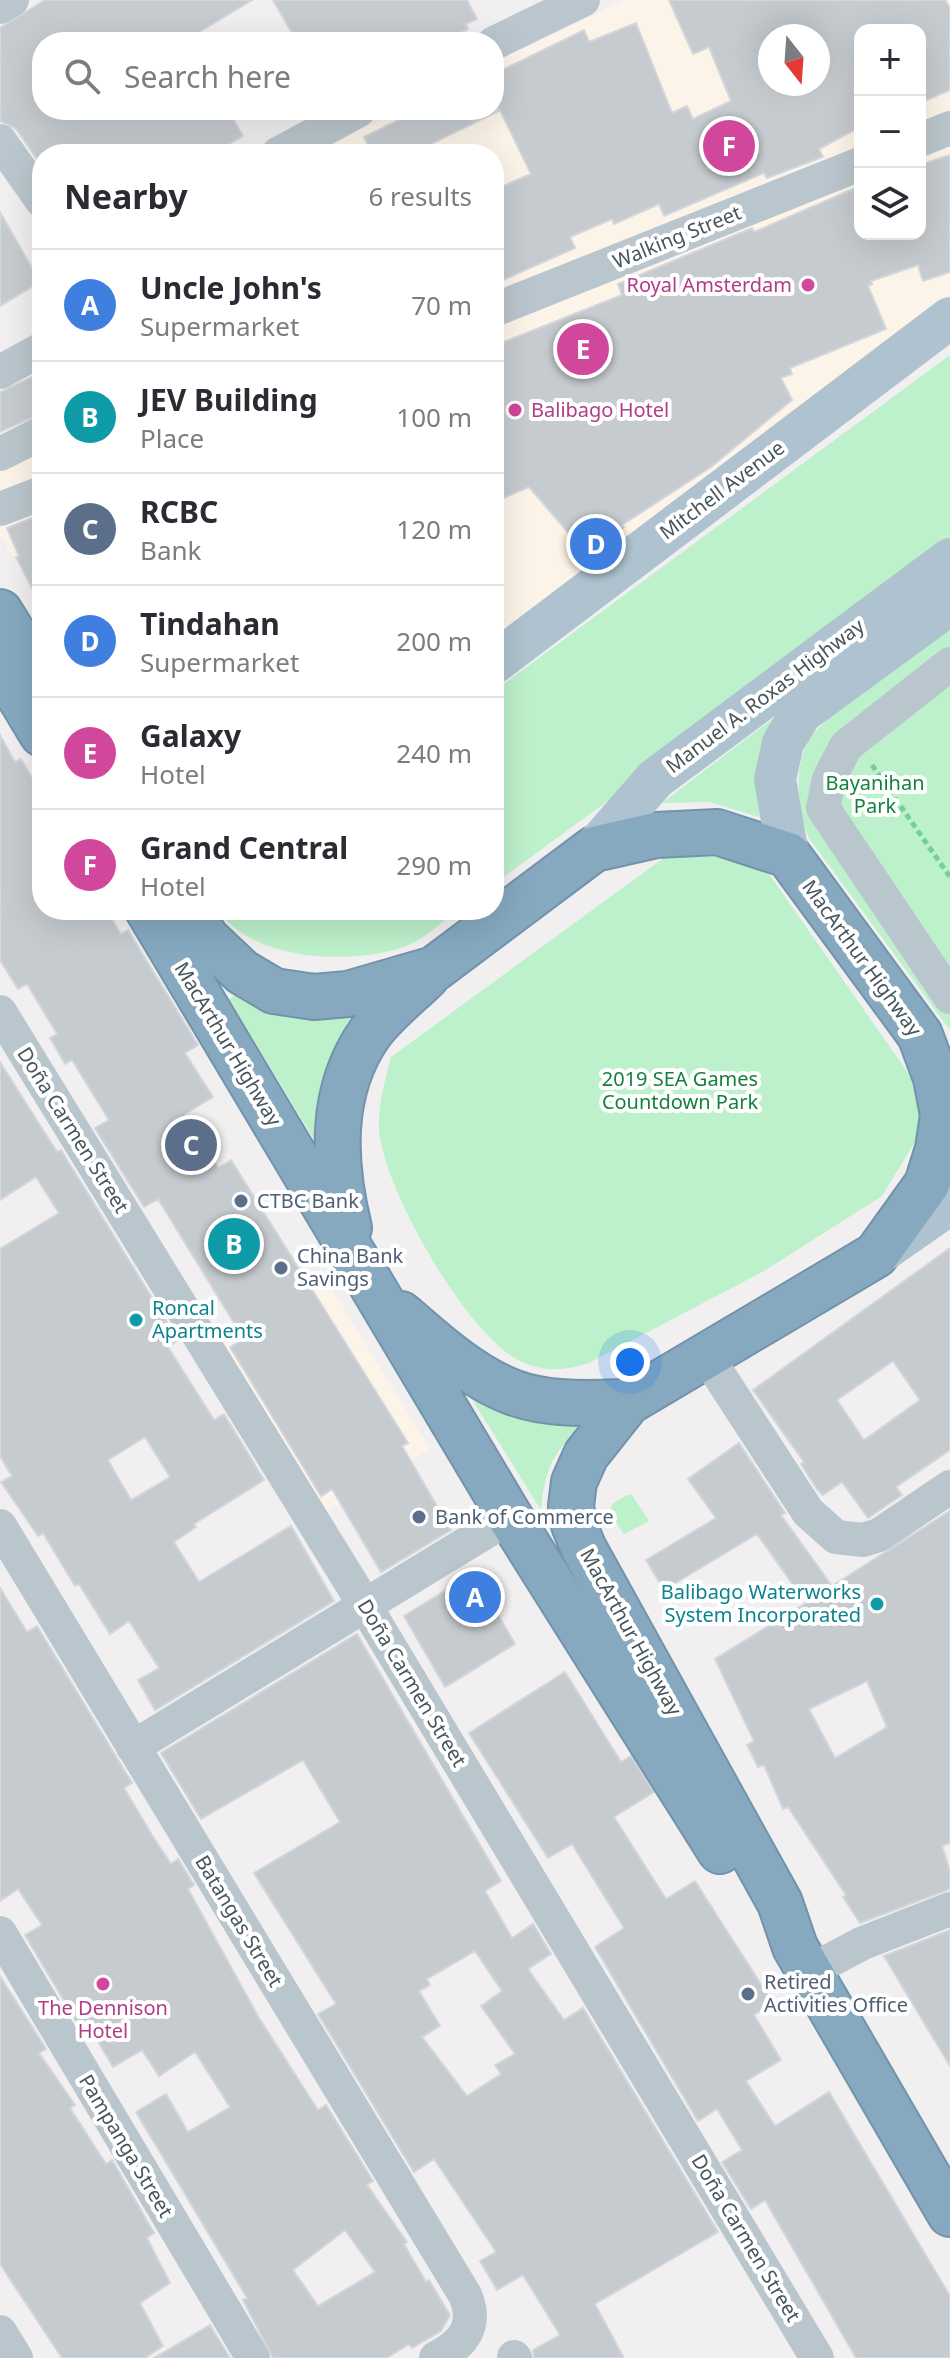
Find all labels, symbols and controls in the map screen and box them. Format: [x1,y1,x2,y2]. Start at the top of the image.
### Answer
north arrow [758,24,830,96]
map controls [854,24,926,240]
button: + [854,24,926,96]
search box [32,32,504,120]
icon: search [60,54,104,98]
text: Search here [124,56,291,97]
button: − [854,96,926,168]
pin: F [703,116,755,176]
button: layers [854,168,926,240]
text: Nearby [64,173,188,219]
text: 6 results [368,178,472,214]
street label: Walking Street [609,199,745,275]
text: Uncle John's [140,267,322,308]
place label: Royal Amsterdam [626,271,792,298]
marker: Royal Amsterdam [799,276,817,294]
text: A [81,287,99,323]
text: 70 m [411,287,472,323]
text: Supermarket [140,308,299,344]
pin: E [557,319,609,379]
text: JEV Building [140,379,318,420]
place label: Balibago Hotel [531,396,669,423]
text: B [81,399,99,435]
text: 100 m [396,399,472,435]
marker: Balibago Hotel [506,401,524,419]
text: Place [140,420,204,456]
street label: Mitchell Avenue [654,434,790,545]
text: RCBC [140,491,218,532]
text: C [82,511,98,547]
text: 120 m [396,511,472,547]
pin: D [570,514,622,574]
text: Bank [140,532,201,568]
text: Tindahan [140,603,280,644]
street label: Manuel A. Roxas Highway [660,612,870,779]
text: D [80,623,100,659]
text: 200 m [396,623,472,659]
text: Supermarket [140,644,299,680]
text: Galaxy [140,715,241,756]
text: E [83,735,97,771]
text: 240 m [396,735,472,771]
text: Hotel [140,756,206,792]
park label: Bayanihan Park [825,769,925,819]
text: Grand Central [140,827,348,868]
text: F [83,847,97,883]
text: 290 m [396,847,472,883]
text: Hotel [140,868,206,904]
street label: MacArthur Highway [796,874,929,1042]
street label: MacArthur Highway [169,957,289,1132]
street label: Doña Carmen Street [11,1042,135,1218]
park label: 2019 SEA Games Countdown Park [602,1065,758,1115]
pin: C [165,1115,217,1175]
place label: CTBC Bank [257,1187,359,1214]
marker: CTBC Bank [232,1192,250,1210]
pin: B [208,1214,260,1274]
place label: China Bank Savings [297,1242,404,1292]
marker: China Bank Savings [272,1259,290,1277]
place label: Roncal Apartments [152,1294,263,1344]
marker: Roncal Apartments [127,1311,145,1329]
your location [610,1342,650,1382]
place label: Bank of Commerce [435,1503,614,1530]
marker: Bank of Commerce [410,1508,428,1526]
street label: MacArthur Highway [574,1543,689,1721]
pin: A [449,1567,501,1627]
place label: Balibago Waterworks System Incorporated [661,1578,861,1628]
street label: Doña Carmen Street [352,1594,473,1772]
marker: Balibago Waterworks System Incorporated [868,1595,886,1613]
street label: Batangas Street [189,1850,289,1992]
place label: Retired Activities Office [764,1968,908,2018]
marker: The Dennison Hotel [94,1975,112,1993]
marker: Retired Activities Office [739,1985,757,2003]
place label: The Dennison Hotel [38,1994,168,2044]
street label: Pampanga Street [73,2069,180,2222]
street label: Doña Carmen Street [686,2149,807,2327]

